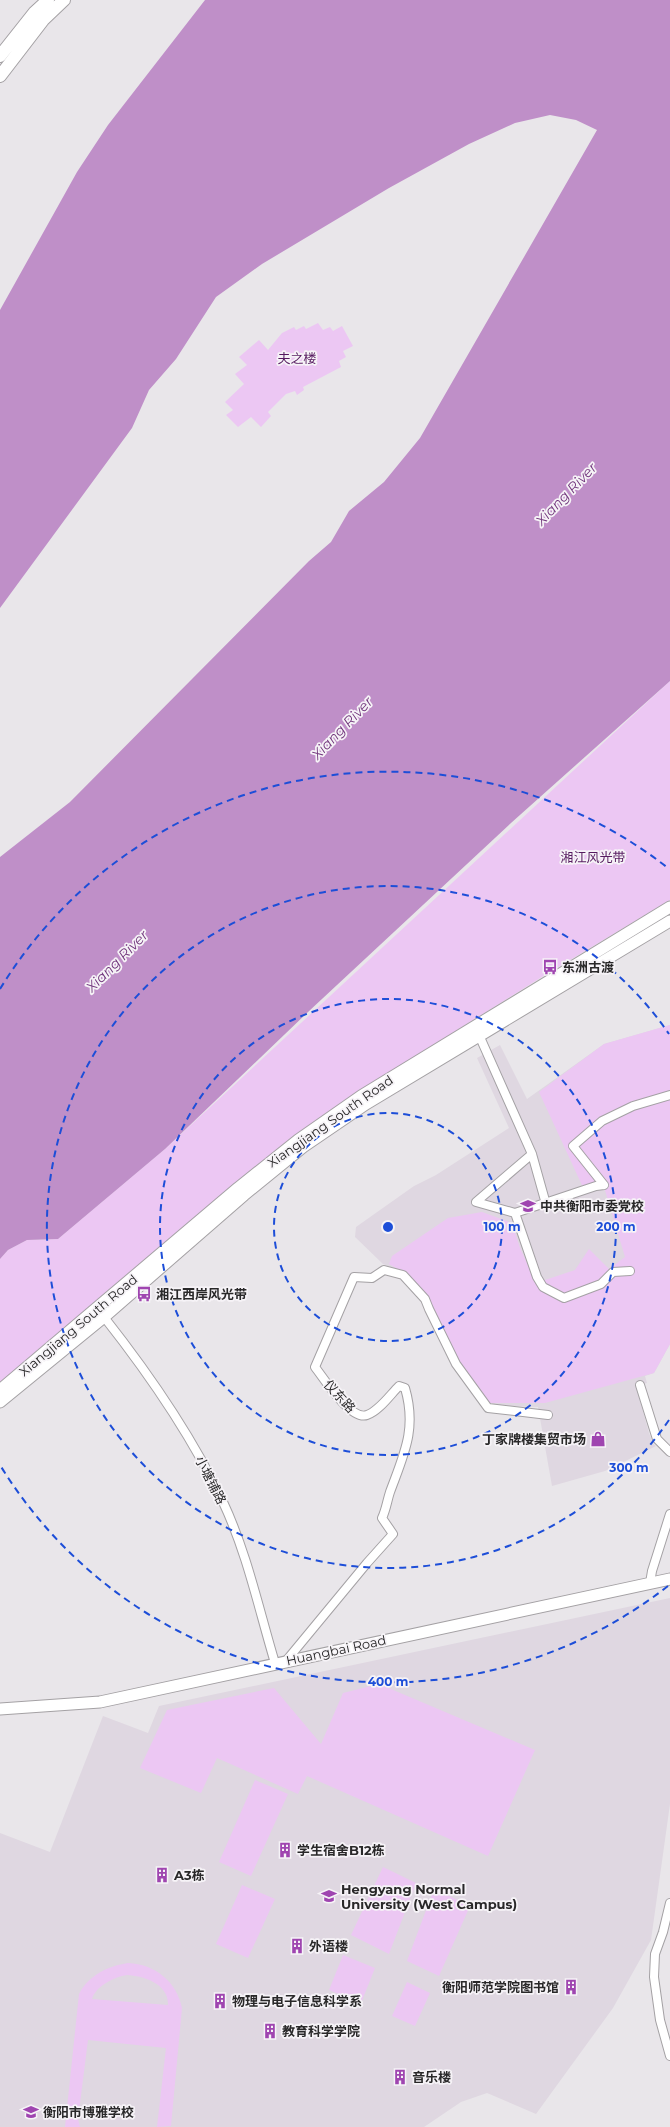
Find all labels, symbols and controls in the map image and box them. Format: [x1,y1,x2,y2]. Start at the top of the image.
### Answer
park label: 夫之楼 [277,350,317,366]
water label: Xiang River [531,459,601,530]
water label: Xiang River [307,693,377,764]
park label: 湘江风光带 [560,849,626,865]
water label: Xiang River [81,926,152,997]
bus stop icon: 东洲古渡 [541,958,559,976]
place label: 东洲古渡 [562,959,614,975]
street label: Xiangjiang South Road [264,1072,396,1170]
school or university icon: 中共衡阳市委党校 [519,1197,537,1215]
place label: 中共衡阳市委党校 [540,1198,644,1214]
text: 100 m [484,1219,520,1234]
text: 200 m [596,1219,636,1234]
centre of rings [381,1220,395,1234]
street label: Xiangjiang South Road [16,1271,140,1379]
bus stop icon: 湘江西岸风光带 [135,1285,153,1303]
place label: 湘江西岸风光带 [156,1286,247,1302]
street label: 仪东路 [321,1376,359,1416]
shop icon: 丁家牌楼集贸市场 [589,1430,607,1448]
place label: 丁家牌楼集贸市场 [482,1431,586,1447]
street label: 小塘铺路 [192,1453,230,1507]
text: 300 m [608,1460,649,1475]
street label: Huangbai Road [284,1632,388,1668]
text: 400 m [368,1674,408,1689]
building icon: 学生宿舍B12栋 [276,1841,294,1859]
place label: 学生宿舍B12栋 [297,1842,385,1858]
building icon: A3栋 [153,1866,171,1884]
place label: A3栋 [173,1867,205,1883]
place label: Hengyang Normal University (West Campus) [341,1881,517,1912]
school or university icon: Hengyang Normal University (West Campus) [320,1887,338,1905]
building icon: 外语楼 [288,1937,306,1955]
place label: 外语楼 [309,1938,348,1954]
building icon: 衡阳师范学院图书馆 [562,1978,580,1996]
place label: 衡阳师范学院图书馆 [442,1979,559,1995]
building icon: 物理与电子信息科学系 [211,1992,229,2010]
place label: 物理与电子信息科学系 [232,1993,362,2009]
building icon: 教育科学学院 [261,2022,279,2040]
place label: 教育科学学院 [282,2023,360,2039]
building icon: 音乐楼 [391,2068,409,2086]
place label: 音乐楼 [412,2069,451,2085]
school or university icon: 衡阳市博雅学校 [22,2103,40,2121]
place label: 衡阳市博雅学校 [43,2104,134,2120]

